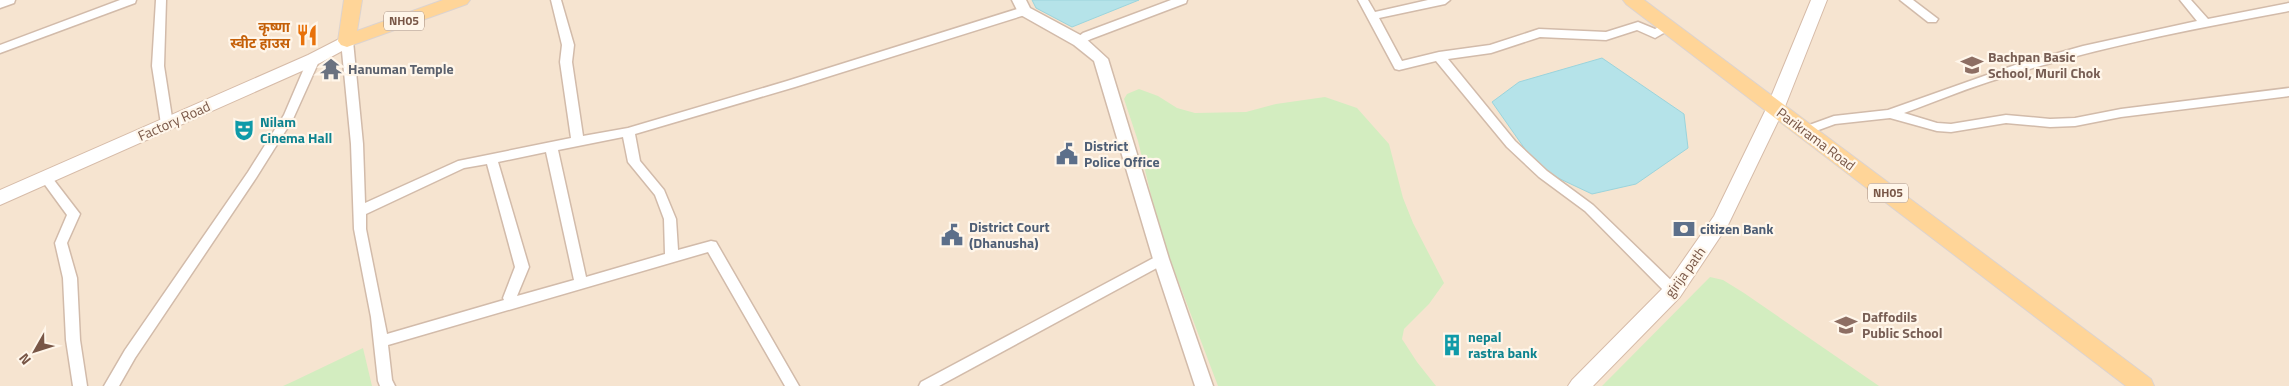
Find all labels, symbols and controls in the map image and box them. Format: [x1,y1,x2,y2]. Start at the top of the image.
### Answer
road number: NH05 [384,12,424,30]
place label: कृष्णा स्वीट हाउस [230,16,291,53]
restaurant icon: कृष्णा स्वीट हाउस [294,22,320,48]
place label: Bachpan Basic School, Muril Chok [1988,46,2101,83]
school or university icon: Bachpan Basic School, Muril Chok [1959,52,1985,78]
temple icon: Hanuman Temple [318,56,344,82]
place label: Hanuman Temple [348,58,454,79]
street label: Factory Road [134,95,213,146]
street label: Parikrama Road [1773,102,1860,175]
place label: Nilam Cinema Hall [260,111,332,148]
theatre icon: Nilam Cinema Hall [231,117,257,143]
place label: District Police Office [1084,135,1160,172]
public building icon: District Police Office [1054,141,1080,167]
road number: NH05 [1868,184,1908,202]
place label: District Court (Dhanusha) [969,216,1049,253]
bank icon: citizen Bank [1671,216,1697,242]
place label: citizen Bank [1700,218,1774,239]
public building icon: District Court (Dhanusha) [939,222,965,248]
street label: girija path [1659,242,1710,301]
place label: Daffodils Public School [1862,306,1943,343]
school or university icon: Daffodils Public School [1833,312,1859,338]
north arrow [10,326,60,376]
place label: nepal rastra bank [1468,326,1538,363]
building icon: nepal rastra bank [1439,332,1465,358]
text: N [13,349,36,370]

